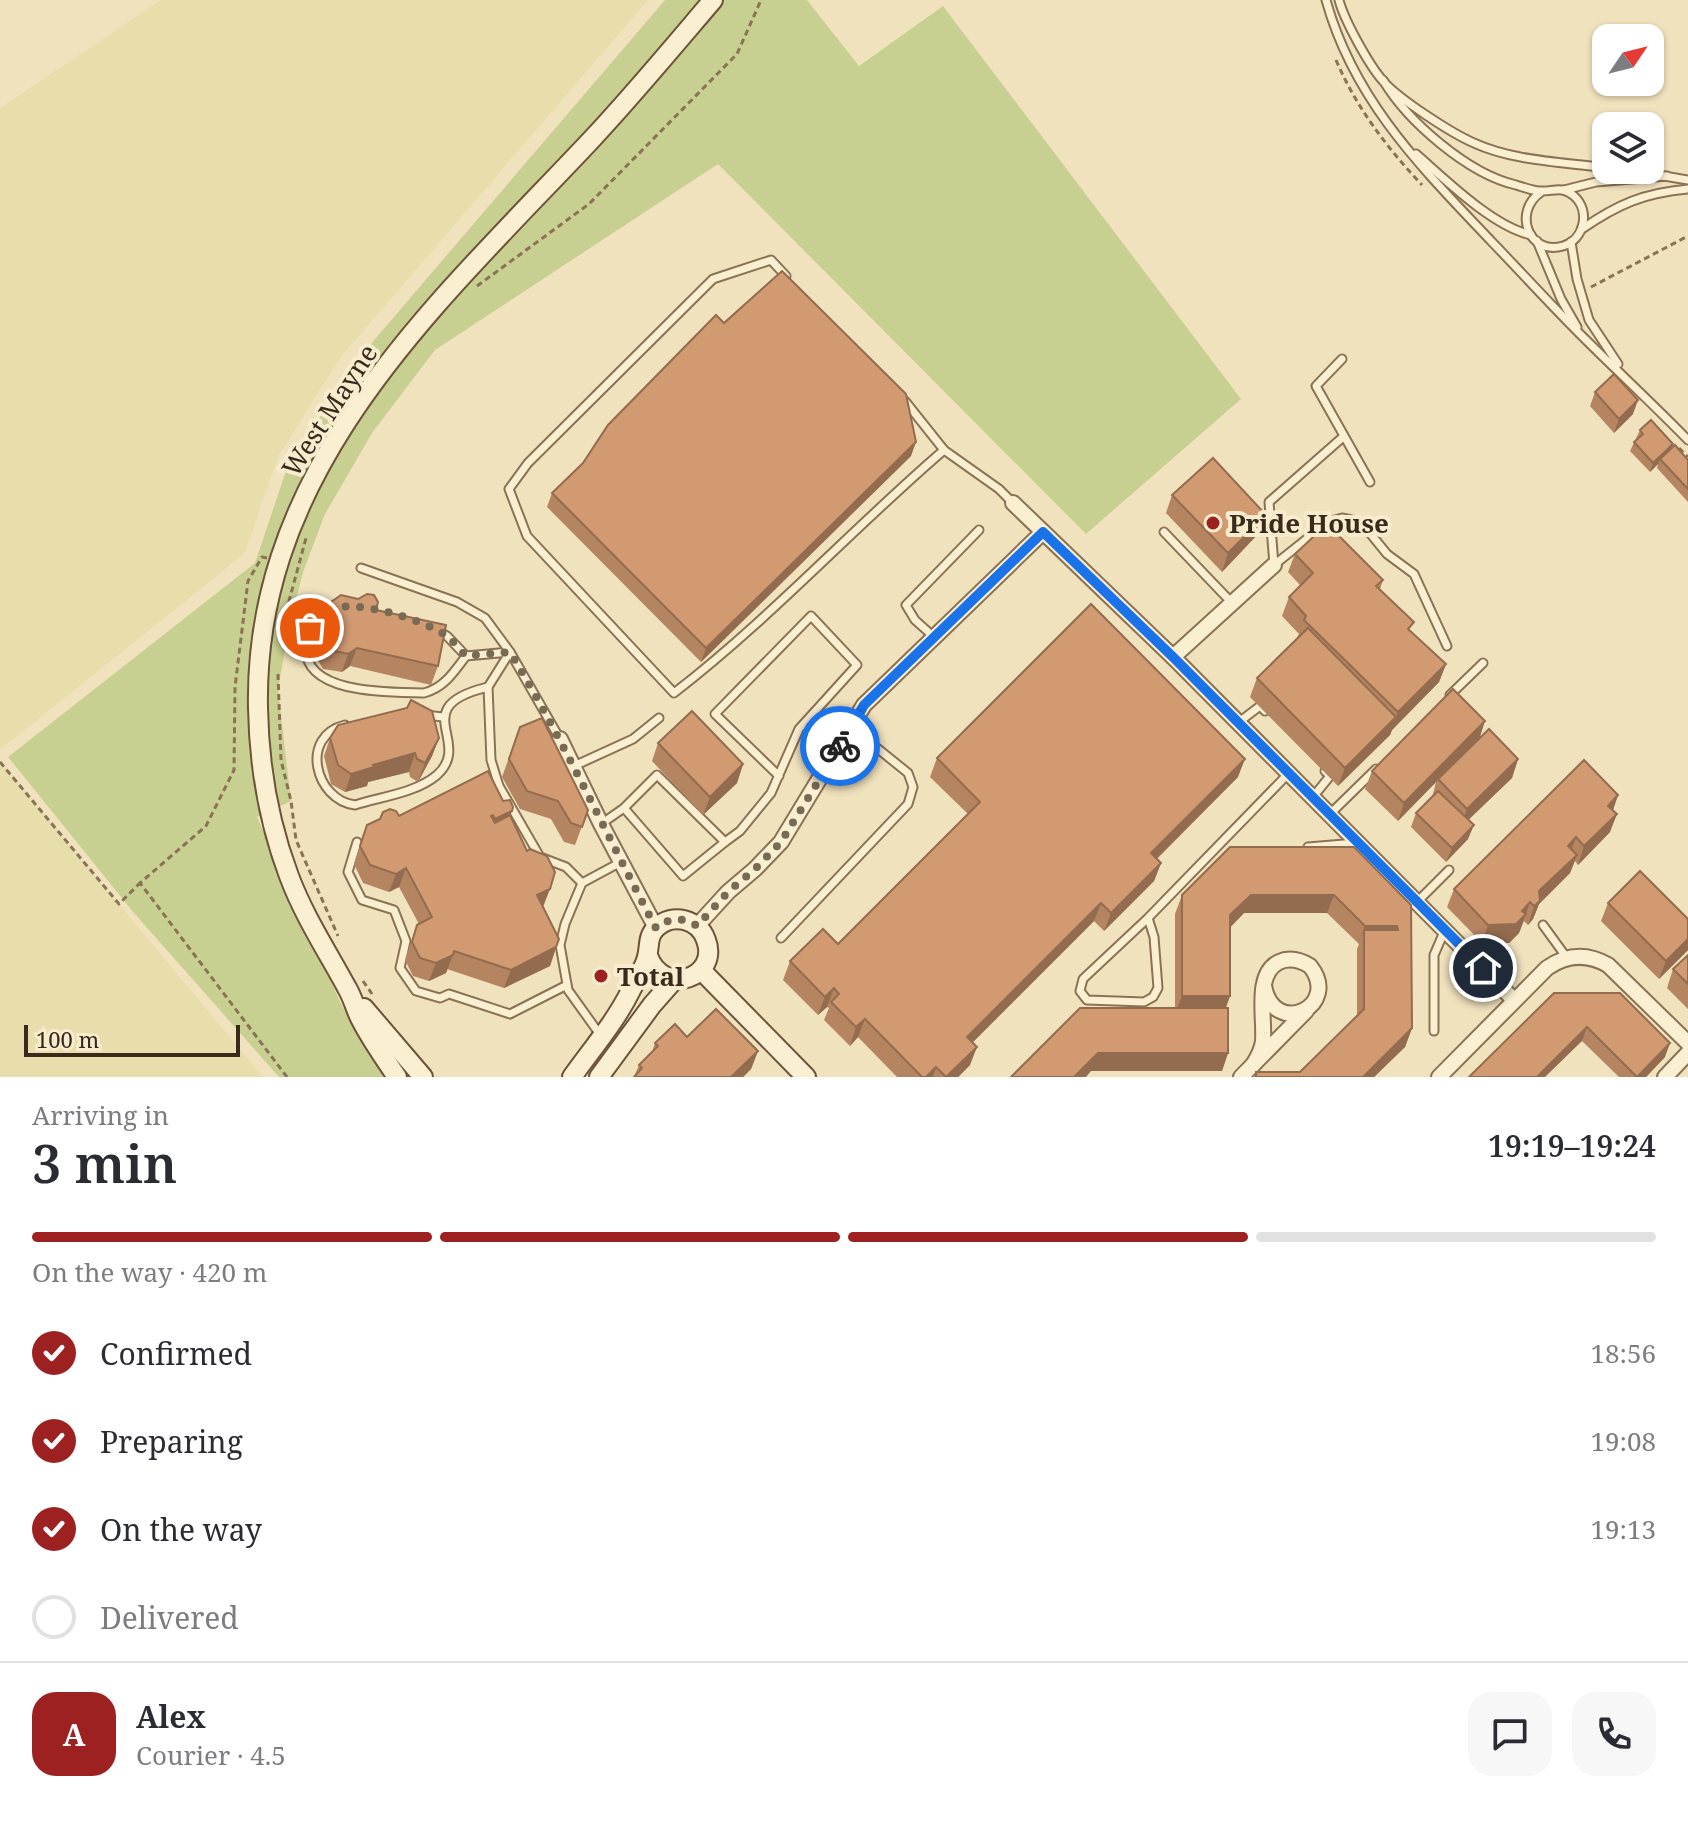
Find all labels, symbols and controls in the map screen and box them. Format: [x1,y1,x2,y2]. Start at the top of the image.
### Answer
north arrow [1592,24,1664,96]
map controls [1592,24,1664,184]
button: layers [1592,112,1664,184]
street label: West Mayne [273,337,385,483]
place label: Pride House [1229,505,1389,541]
marker: Pride House [1204,514,1222,532]
pin [276,594,344,662]
icon: bag [288,606,332,650]
courier [800,706,880,786]
icon: bike [818,724,862,768]
pin [1449,934,1517,1002]
icon: home [1461,946,1505,990]
place label: Total [617,958,684,994]
marker: Total [592,967,610,985]
scale bar [24,1021,240,1057]
text: 100 m [36,1024,99,1054]
text: Arriving in [32,1097,169,1133]
text: 19:19–19:24 [1488,1125,1656,1166]
text: 3 min [32,1127,177,1198]
text: On the way · 420 m [32,1254,267,1290]
icon: check [32,1331,76,1375]
text: Confirmed [100,1333,252,1374]
text: 18:56 [1590,1335,1656,1371]
icon: check [32,1419,76,1463]
text: Preparing [100,1421,243,1462]
text: 19:08 [1590,1423,1656,1459]
icon: check [32,1507,76,1551]
text: On the way [100,1509,262,1550]
text: 19:13 [1590,1511,1656,1547]
text: Delivered [100,1597,239,1638]
button: chat [1468,1692,1552,1776]
button: phone [1572,1692,1656,1776]
text: Alex [136,1696,206,1737]
text: A [63,1714,85,1755]
text: Courier · 4.5 [136,1737,286,1773]

